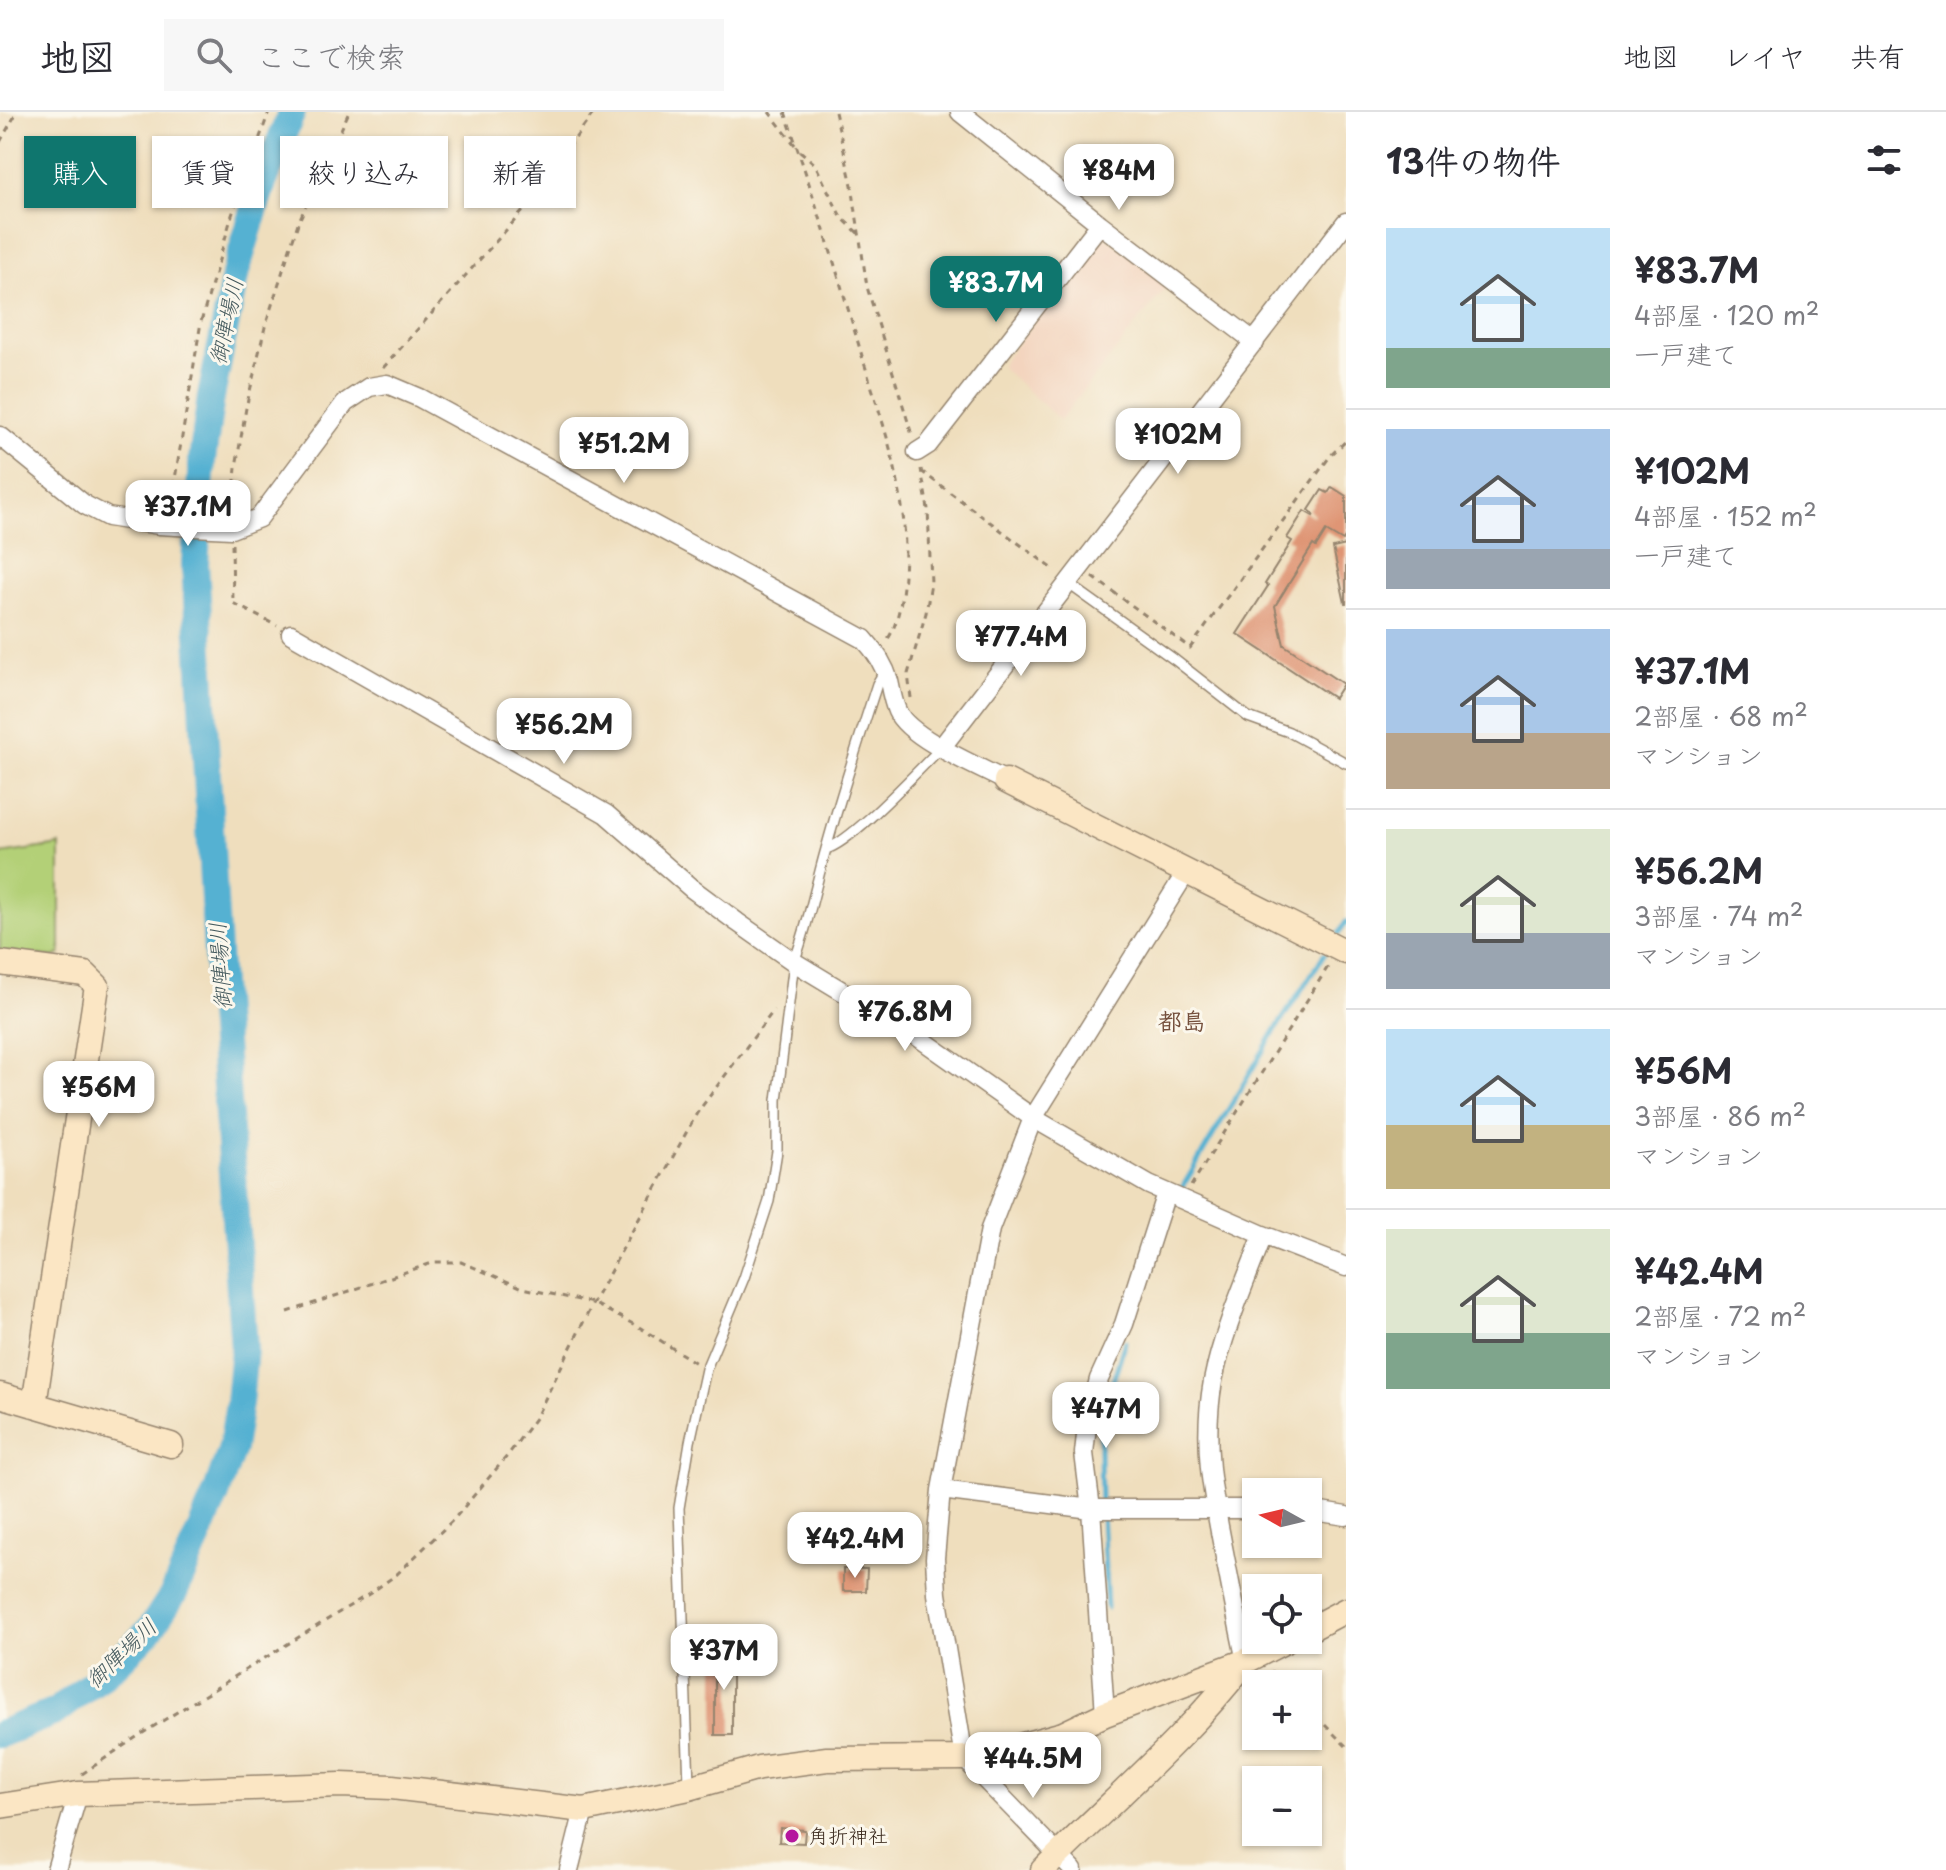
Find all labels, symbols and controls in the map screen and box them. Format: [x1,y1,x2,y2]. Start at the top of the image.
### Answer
search box [164,19,724,91]
text: 地図 [40,27,116,84]
icon: search [192,33,236,77]
text: ここで検索 [256,33,406,78]
text: 地図 [1623,34,1679,77]
text: レイヤ [1723,34,1806,77]
text: 共有 [1850,34,1906,77]
text: 13件の物件 [1386,134,1561,186]
chip: 購入 [24,136,136,208]
chip: 賃貸 [152,136,264,208]
chip: 絞り込み [280,136,448,208]
chip: 新着 [464,136,576,208]
icon: filters [1862,138,1906,182]
pin: ¥84M [1072,144,1166,212]
text: ¥84M [1082,150,1156,189]
text: ¥83.7M [1634,243,1759,295]
pin: ¥83.7M [931,256,1061,324]
icon: home [1450,260,1546,356]
text: ¥83.7M [948,262,1044,301]
water label: 御陣場川 [199,274,250,367]
text: 4部屋 · 120 m² [1634,295,1819,334]
text: 一戸建て [1634,334,1738,373]
pin: ¥102M [1122,408,1234,476]
text: ¥102M [1134,414,1222,453]
pin: ¥51.2M [559,417,689,485]
text: ¥51.2M [577,423,671,462]
text: ¥102M [1634,444,1750,496]
icon: home [1450,461,1546,557]
pin: ¥37.1M [123,480,253,548]
text: ¥37.1M [144,486,233,525]
text: 4部屋 · 152 m² [1634,496,1817,535]
text: 一戸建て [1634,535,1738,574]
pin: ¥77.4M [956,610,1086,678]
text: ¥77.4M [974,616,1068,655]
text: ¥37.1M [1634,644,1750,696]
icon: home [1450,661,1546,757]
text: 2部屋 · 68 m² [1634,696,1808,735]
pin: ¥56.2M [499,698,629,766]
text: ¥56.2M [515,704,613,743]
text: マンション [1634,735,1763,774]
text: ¥56.2M [1634,844,1763,896]
icon: home [1450,861,1546,957]
text: 3部屋 · 74 m² [1634,896,1803,935]
water label: 御陣場川 [199,921,238,1011]
text: マンション [1634,935,1763,974]
pin: ¥76.8M [840,985,970,1053]
text: ¥76.8M [857,991,953,1030]
district label: 都島 [1158,1002,1206,1038]
text: ¥56M [1634,1044,1732,1096]
pin: ¥56M [52,1061,146,1129]
icon: home [1450,1061,1546,1157]
text: ¥56M [61,1067,137,1106]
text: 3部屋 · 86 m² [1634,1096,1806,1135]
text: マンション [1634,1135,1763,1174]
text: ¥42.4M [1634,1244,1764,1296]
icon: home [1450,1261,1546,1357]
text: 2部屋 · 72 m² [1634,1296,1806,1335]
text: マンション [1634,1335,1763,1374]
pin: ¥47M [1059,1382,1153,1450]
text: ¥47M [1070,1388,1142,1427]
north arrow [1242,1478,1322,1558]
map controls [1242,1478,1322,1846]
pin: ¥42.4M [790,1512,920,1580]
text: ¥42.4M [805,1518,905,1557]
button: locate [1242,1574,1322,1654]
water label: 御陣場川 [77,1609,163,1694]
pin: ¥37M [677,1624,771,1692]
text: ¥37M [689,1630,759,1669]
button: + [1242,1670,1322,1750]
pin: ¥44.5M [968,1732,1098,1800]
text: ¥44.5M [983,1738,1083,1777]
button: − [1242,1766,1322,1846]
place label: 角折神社 [808,1820,888,1850]
marker: 角折神社 [783,1827,801,1845]

